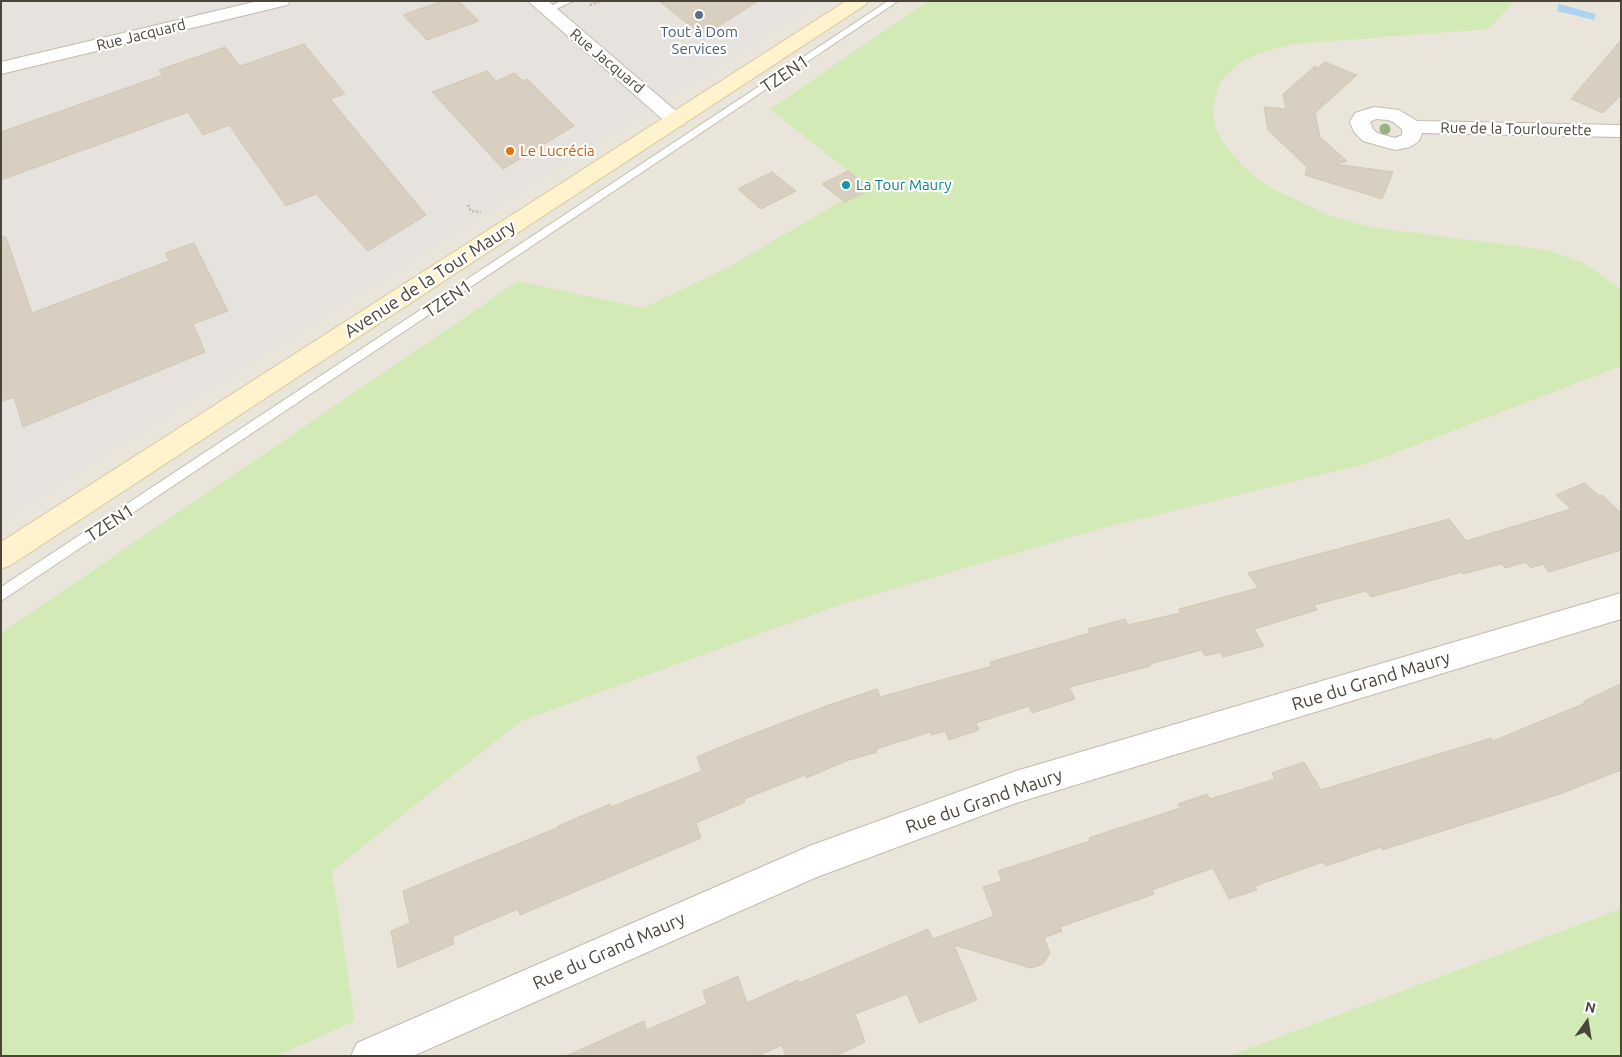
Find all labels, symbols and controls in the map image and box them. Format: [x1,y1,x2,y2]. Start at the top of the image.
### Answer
marker: Tout à Dom Services [693,9,705,21]
street label: Rue Jacquard [95,15,187,55]
place label: Tout à Dom Services [660,23,738,58]
street label: Rue Jacquard [566,25,648,97]
street label: TZEN1 [757,50,813,98]
street label: Rue de la Tourlourette [1440,119,1592,139]
place label: Le Lucrécia [520,142,595,160]
marker: Le Lucrécia [504,145,516,157]
place label: La Tour Maury [856,176,951,194]
marker: La Tour Maury [840,179,852,191]
street label: Avenue de la Tour Maury [340,216,520,342]
street label: TZEN1 [420,275,476,323]
street label: TZEN1 [82,499,138,547]
street label: Rue du Grand Maury [1289,647,1453,715]
street label: Rue du Grand Maury [903,764,1065,838]
street label: Rue du Grand Maury [529,908,689,994]
north arrow [1562,997,1612,1047]
text: N [1583,998,1597,1016]

